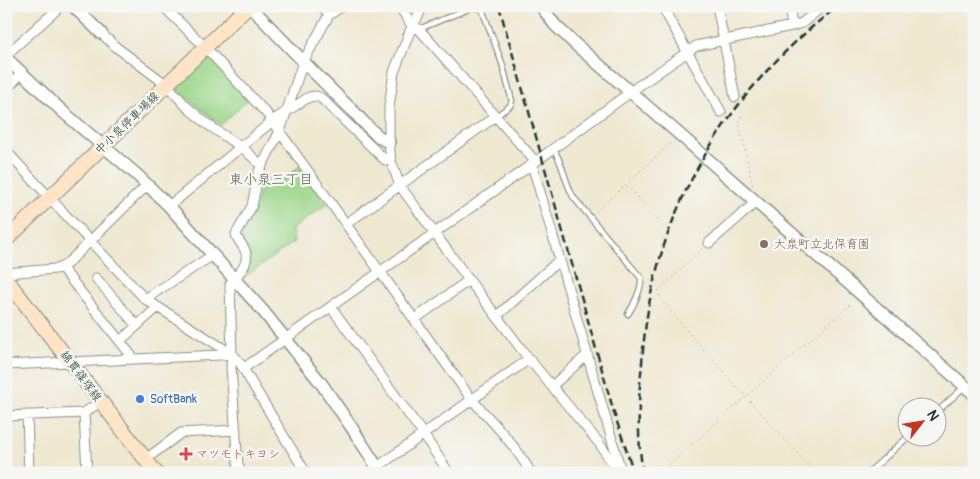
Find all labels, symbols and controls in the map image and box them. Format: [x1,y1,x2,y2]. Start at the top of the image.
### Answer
street label: 中小泉停車場線 [92,89,163,158]
district label: 東小泉三丁目 [229,171,313,188]
place label: 大泉町立北保育園 [774,237,870,252]
marker: 大泉町立北保育園 [758,238,770,250]
street label: 綿貫篠塚線 [57,348,105,405]
place label: SoftBank [150,392,197,407]
marker: SoftBank [134,393,146,405]
north arrow [898,396,948,446]
text: N [923,407,942,424]
place label: マツモトキヨシ [196,447,280,462]
marker: マツモトキヨシ [180,448,192,460]

